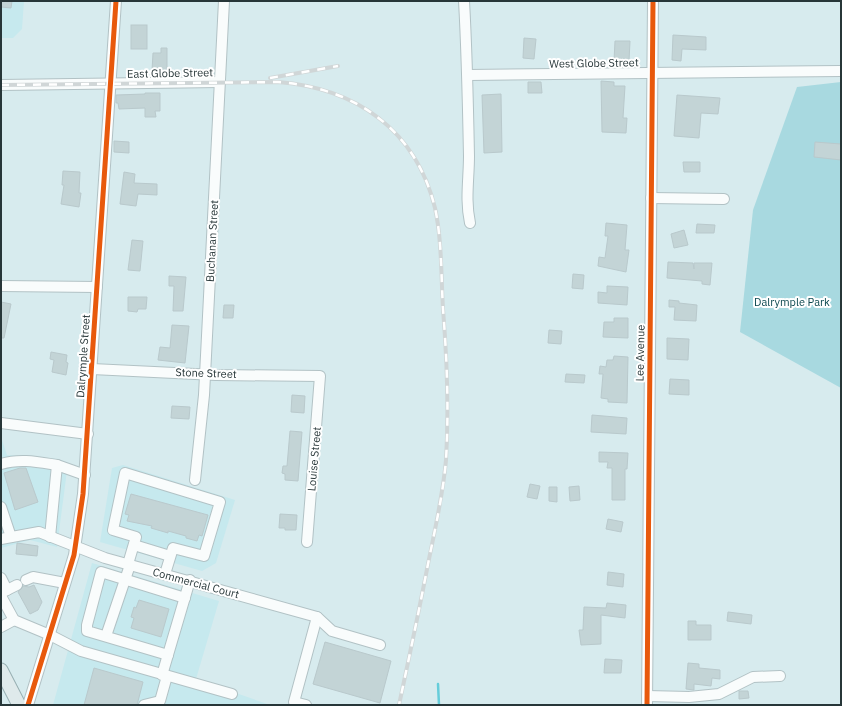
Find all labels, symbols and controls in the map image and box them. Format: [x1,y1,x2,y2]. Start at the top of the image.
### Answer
street label: West Globe Street [549,55,639,71]
street label: East Globe Street [127,65,213,81]
street label: Buchanan Street [203,199,221,282]
park label: Dalrymple Park [754,295,830,309]
street label: Dalrymple Street [73,314,93,398]
street label: Lee Avenue [633,324,647,382]
street label: Stone Street [175,365,237,381]
street label: Louise Street [304,426,324,492]
street label: Commercial Court [151,565,241,601]

